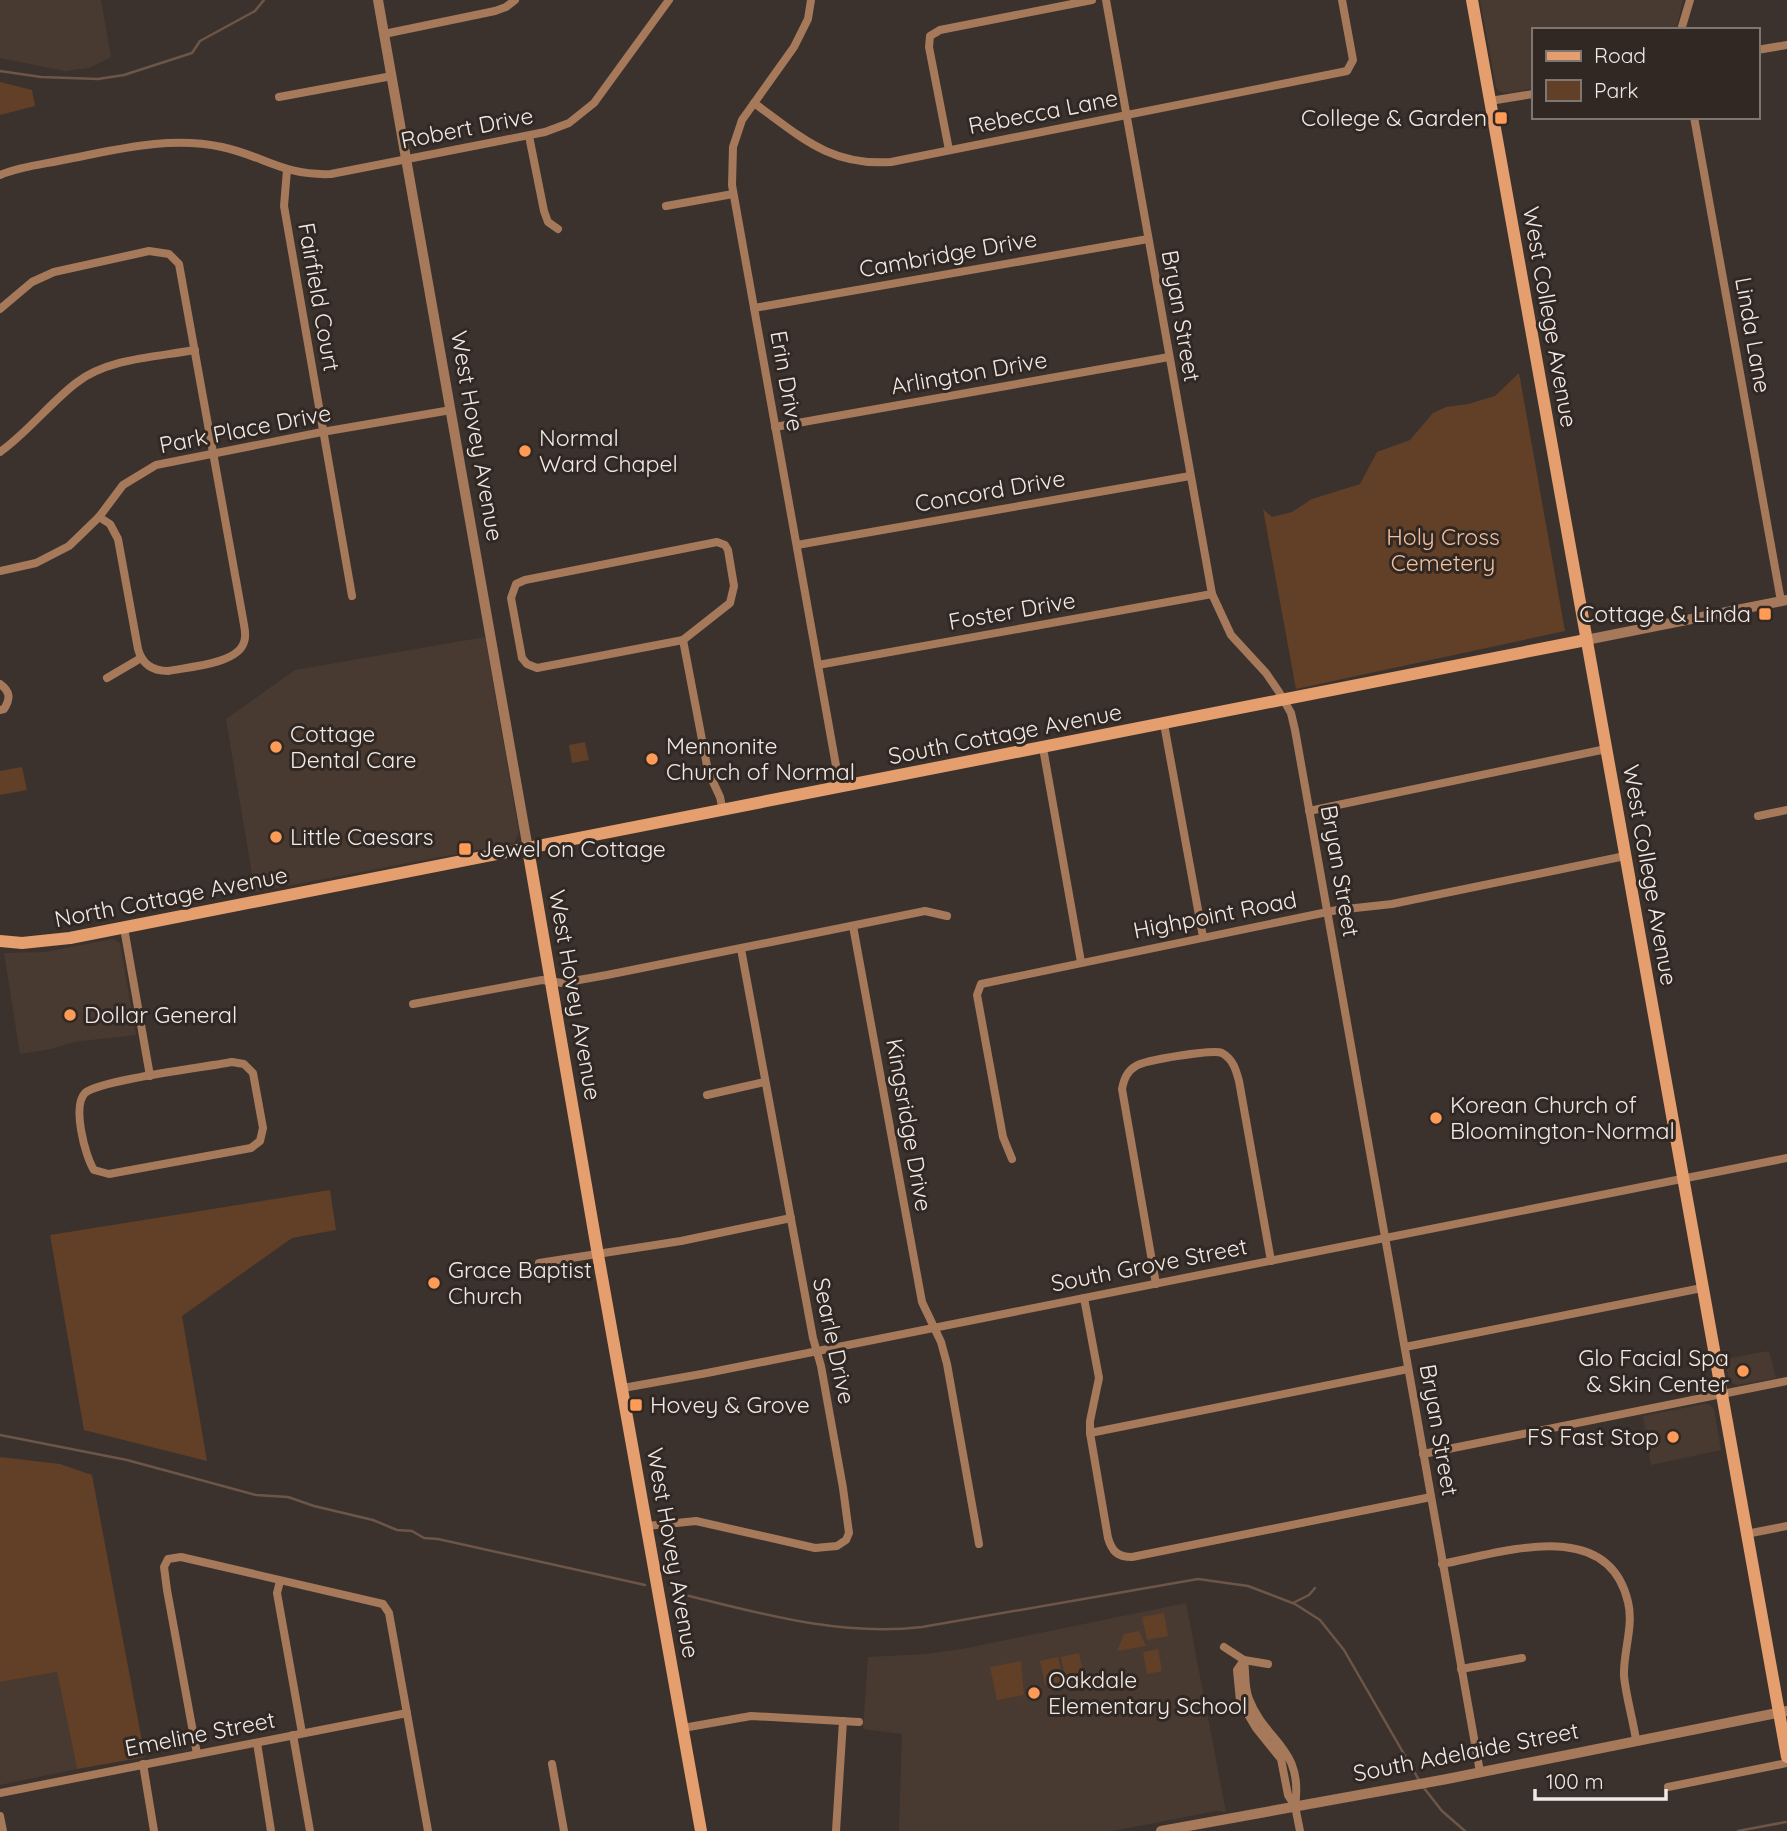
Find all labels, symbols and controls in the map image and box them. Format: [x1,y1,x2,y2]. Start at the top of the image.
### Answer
legend [1532,28,1759,119]
text: Road [1594,42,1646,68]
text: Park [1594,77,1638,103]
street label: Rebecca Lane [966,83,1120,140]
street label: Robert Drive [398,100,536,155]
place label: College & Garden [1301,103,1487,132]
marker: College & Garden [1493,110,1509,126]
street label: West College Avenue [1517,204,1584,430]
street label: Fairfield Court [292,220,347,374]
street label: Cambridge Drive [857,224,1039,283]
street label: Bryan Street [1156,248,1207,384]
street label: Linda Lane [1729,275,1778,395]
street label: Erin Drive [764,328,811,434]
street label: West Hovey Avenue [445,329,510,543]
street label: Arlington Drive [889,345,1049,401]
street label: Park Place Drive [157,398,333,459]
place label: Normal Ward Chapel [539,423,678,478]
marker: Normal Ward Chapel [517,443,533,459]
street label: Concord Drive [913,463,1067,518]
park label: Holy Cross Cemetery [1386,522,1500,577]
street label: Foster Drive [946,585,1078,636]
place label: Cottage & Linda [1579,599,1751,628]
marker: Cottage & Linda [1757,606,1773,622]
street label: South Cottage Avenue [886,697,1124,770]
place label: Cottage Dental Care [290,719,417,774]
place label: Mennonite Church of Normal [666,731,855,786]
marker: Cottage Dental Care [268,739,284,755]
marker: Mennonite Church of Normal [644,751,660,767]
street label: West College Avenue [1617,762,1684,988]
street label: Bryan Street [1315,803,1366,939]
place label: Little Caesars [290,822,434,851]
marker: Little Caesars [268,829,284,845]
place label: Jewel on Cottage [479,834,666,863]
marker: Jewel on Cottage [457,841,473,857]
street label: North Cottage Avenue [52,860,290,933]
street label: Highpoint Road [1131,884,1299,945]
street label: West Hovey Avenue [543,888,608,1102]
place label: Dollar General [84,1000,237,1029]
marker: Dollar General [62,1007,78,1023]
street label: Kingsridge Drive [880,1036,939,1214]
place label: Korean Church of Bloomington-Normal [1450,1090,1675,1145]
marker: Korean Church of Bloomington-Normal [1428,1110,1444,1126]
street label: South Grove Street [1048,1231,1250,1298]
place label: Grace Baptist Church [448,1255,592,1310]
marker: Grace Baptist Church [426,1275,442,1291]
street label: Searle Drive [807,1275,862,1407]
place label: Glo Facial Spa & Skin Center [1578,1343,1729,1398]
street label: Bryan Street [1414,1362,1465,1498]
marker: Glo Facial Spa & Skin Center [1735,1363,1751,1379]
place label: Hovey & Grove [650,1390,810,1419]
marker: Hovey & Grove [628,1397,644,1413]
place label: FS Fast Stop [1527,1422,1659,1451]
marker: FS Fast Stop [1665,1429,1681,1445]
street label: West Hovey Avenue [641,1446,706,1660]
place label: Oakdale Elementary School [1048,1665,1247,1720]
marker: Oakdale Elementary School [1026,1685,1042,1701]
street label: Emeline Street [122,1705,278,1762]
street label: South Adelaide Street [1351,1715,1581,1788]
scale bar [1535,1758,1666,1802]
text: 100 m [1546,1768,1604,1794]

